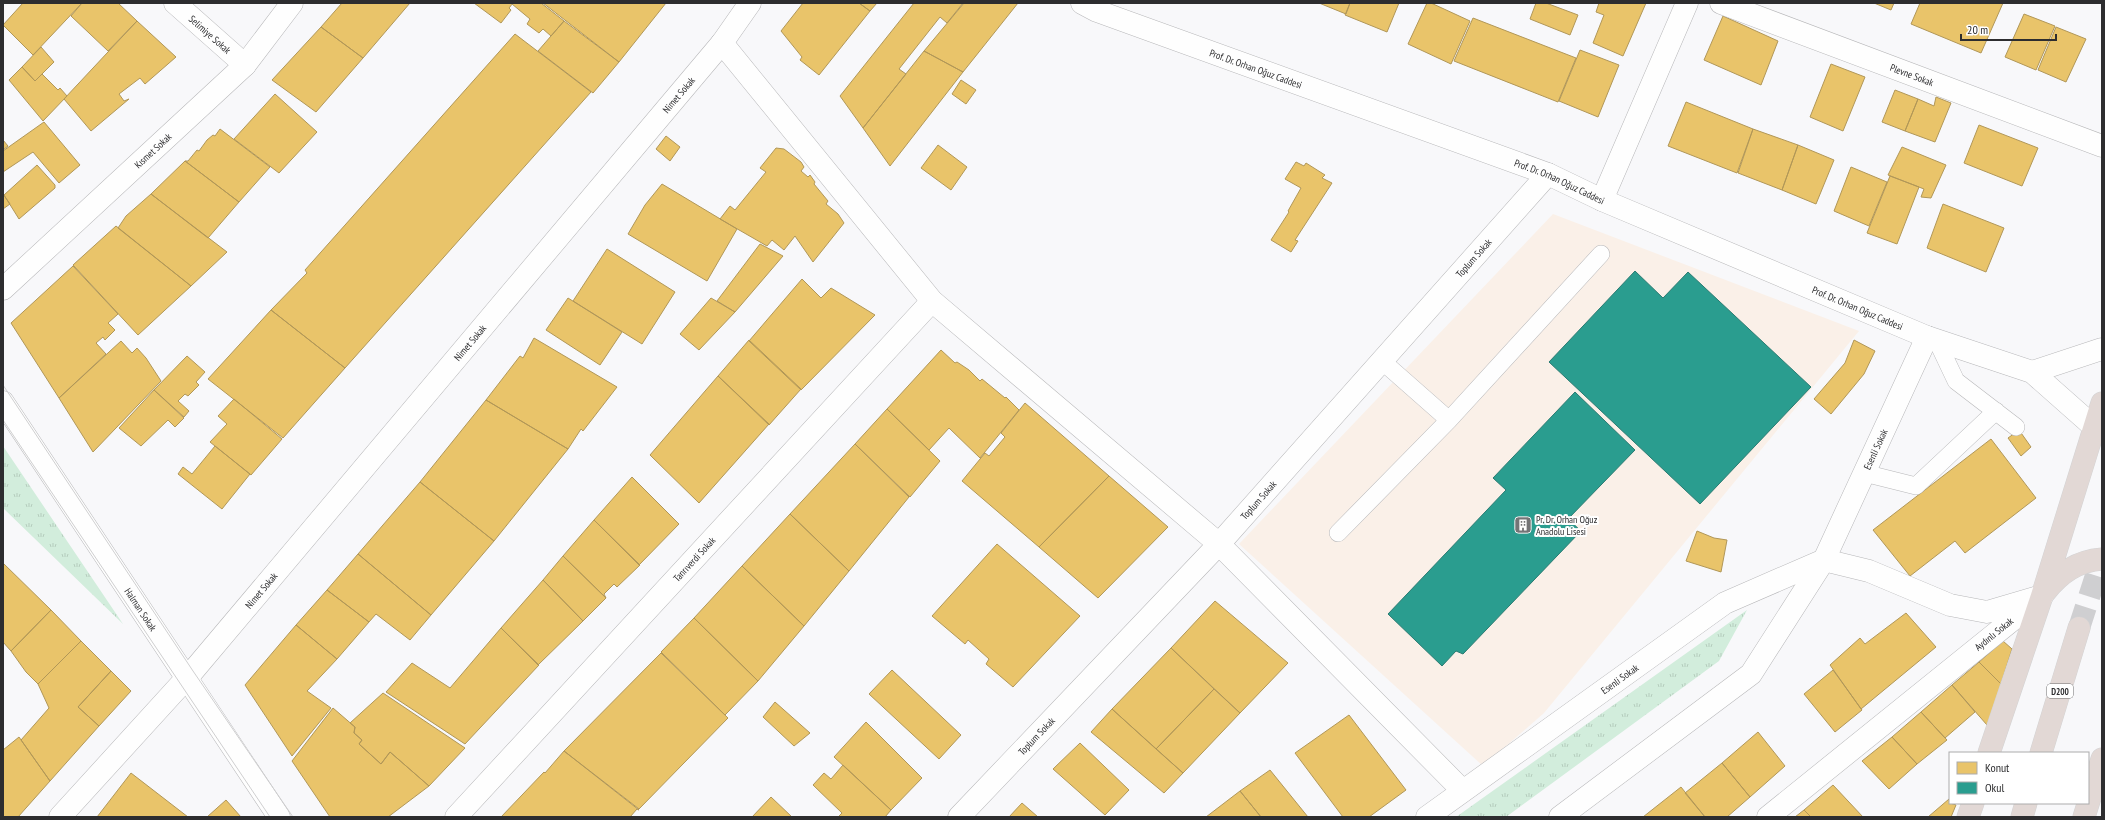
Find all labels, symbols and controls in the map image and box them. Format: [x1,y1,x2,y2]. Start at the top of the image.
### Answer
street label: Selimiye Sokak [186,12,234,56]
scale bar [1961,16,2056,42]
text: 20 m [1967,22,1988,37]
street label: Prof. Dr. Orhan Oğuz Caddesi [1208,46,1304,91]
street label: Plevne Sokak [1888,61,1936,89]
street label: Nimet Sokak [659,74,697,116]
street label: Kısmet Sokak [131,130,174,171]
street label: Prof. Dr. Orhan Oğuz Caddesi [1513,156,1607,207]
street label: Toplum Sokak [1453,236,1494,280]
street label: Prof. Dr. Orhan Oğuz Caddesi [1810,283,1905,333]
street label: Nimet Sokak [451,322,489,363]
street label: Esenli Sokak [1860,427,1890,471]
street label: Toplum Sokak [1237,478,1279,522]
place label: Pr. Dr. Orhan Oğuz Anadolu Lisesi [1536,513,1598,538]
building icon: Pr. Dr. Orhan Oğuz Anadolu Lisesi [1513,515,1533,535]
street label: Tanrıverdi Sokak [670,534,718,584]
street label: Nimet Sokak [242,569,280,611]
street label: Halman Sokak [122,585,160,633]
street label: Aydınlı Sokak [1972,614,2016,654]
street label: Esenli Sokak [1598,661,1641,697]
road number: D200 [2047,684,2073,698]
street label: Toplum Sokak [1015,714,1058,758]
legend [1949,752,2089,804]
text: Konut [1985,760,2010,775]
text: Okul [1985,780,2004,795]

